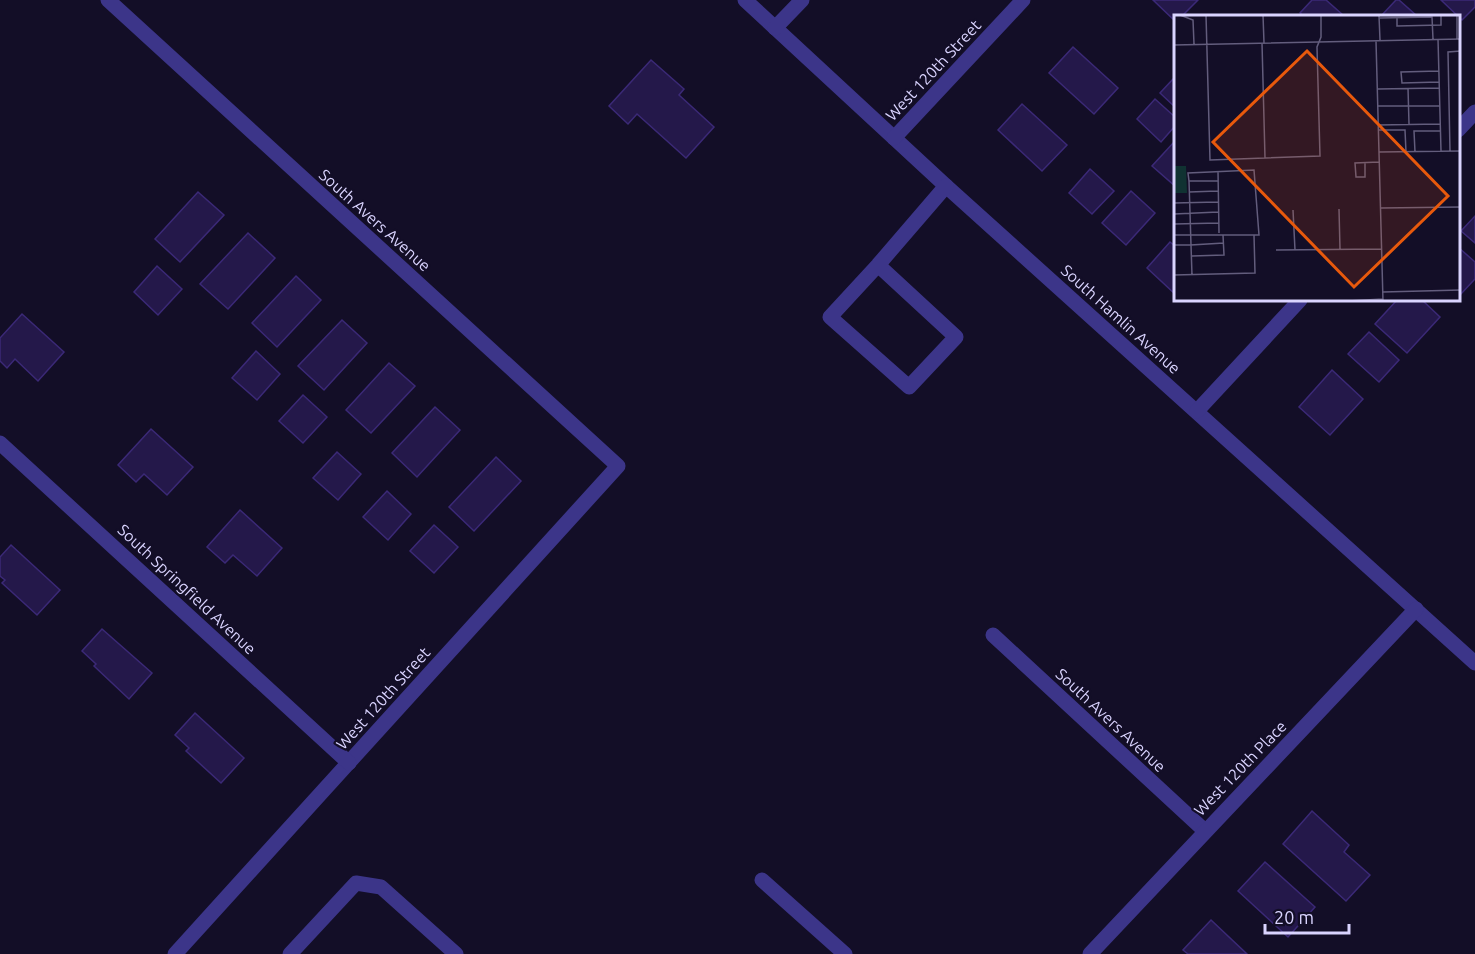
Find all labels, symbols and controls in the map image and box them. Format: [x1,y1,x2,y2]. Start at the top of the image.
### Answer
street label: West 120th Street [882,15,985,124]
inset map [1174,15,1460,302]
street label: South Avers Avenue [316,165,434,275]
street label: South Hamlin Avenue [1058,261,1184,377]
street label: South Springfield Avenue [114,520,260,658]
street label: West 120th Street [332,643,434,753]
street label: South Avers Avenue [1052,665,1170,775]
street label: West 120th Place [1190,717,1290,819]
scale bar [1265,897,1349,935]
text: 20 m [1274,907,1314,927]

